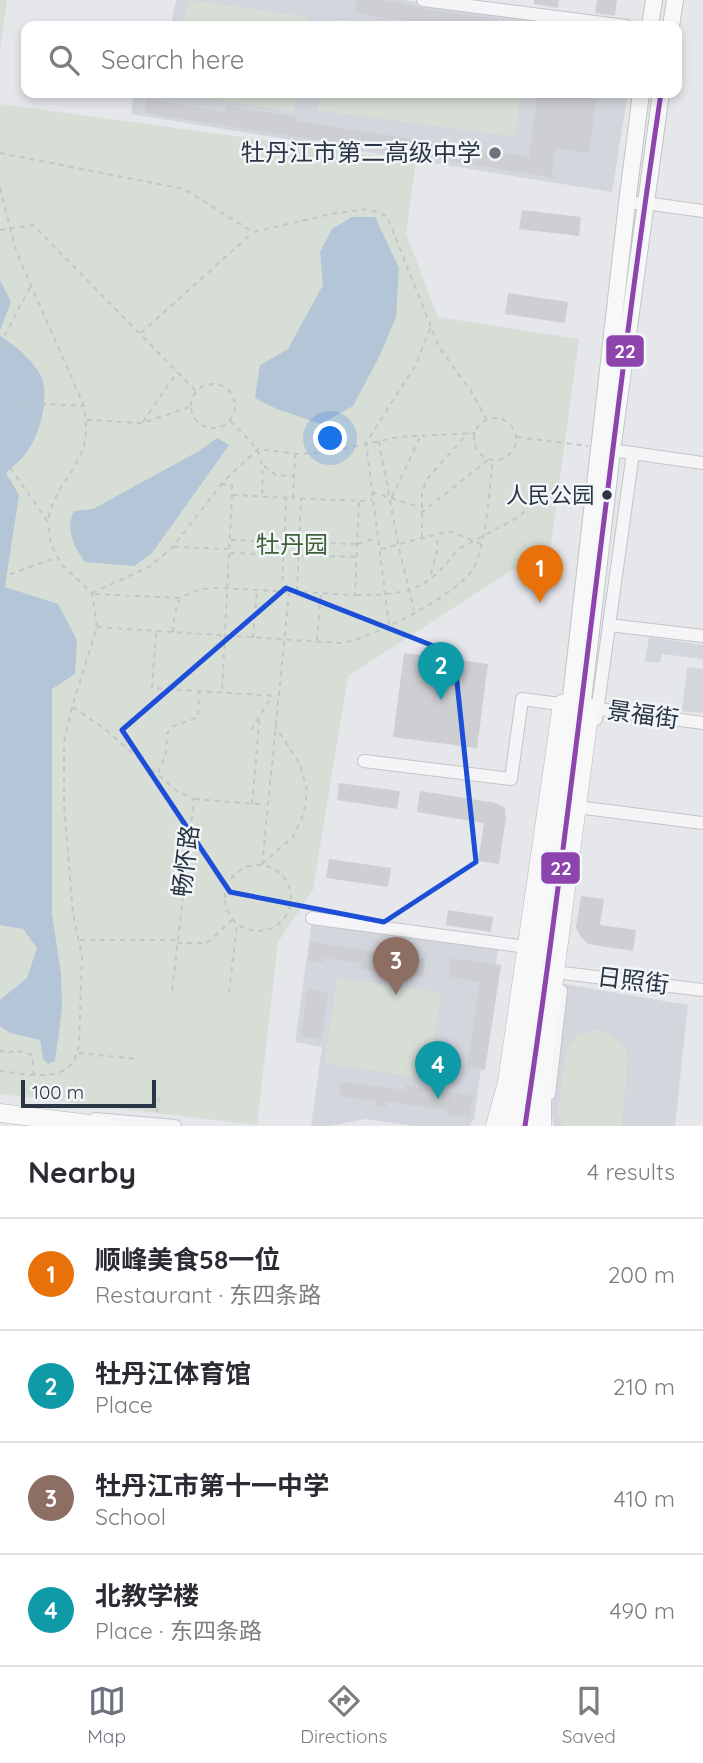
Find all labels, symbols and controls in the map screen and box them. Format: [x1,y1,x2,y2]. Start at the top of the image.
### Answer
search box [21,21,682,98]
icon: search [45,41,83,79]
text: Search here [101,43,245,76]
place label: 牡丹江市第二高级中学 [241,137,481,167]
marker: 牡丹江市第二高级中学 [487,145,503,161]
line badge: 22 [605,334,645,368]
text: 22 [614,339,636,363]
your location [313,421,347,455]
place label: 人民公园 [506,481,594,509]
marker: 人民公园 [600,488,614,502]
park label: 牡丹园 [256,529,328,559]
pin: 1 [517,545,563,603]
pin: 2 [418,642,464,700]
street label: 景福街 [605,694,681,734]
street label: 畅怀路 [166,823,204,898]
line badge: 22 [540,851,581,885]
text: 22 [550,856,572,880]
pin: 3 [373,937,419,995]
street label: 日照街 [596,961,671,999]
pin: 4 [415,1041,461,1099]
scale bar [21,1077,156,1109]
text: 100 m [32,1080,84,1104]
text: Nearby [28,1153,136,1191]
text: 4 results [587,1157,675,1186]
text: 顺峰美食58一位 [95,1243,280,1276]
text: 1 [47,1260,55,1289]
text: 200 m [608,1260,675,1289]
text: Restaurant · 东四条路 [95,1280,321,1309]
text: 牡丹江体育馆 [95,1357,251,1390]
text: 2 [44,1372,58,1401]
text: 210 m [613,1372,675,1401]
text: Place [95,1390,153,1419]
text: 牡丹江市第十一中学 [95,1469,329,1502]
text: 3 [45,1484,57,1513]
text: 410 m [614,1484,675,1513]
text: School [95,1502,166,1531]
text: 北教学楼 [95,1579,199,1612]
text: 4 [44,1596,58,1625]
text: 490 m [610,1596,675,1625]
text: Place · 东四条路 [95,1616,262,1645]
tab: Map [87,1682,126,1748]
tab: Directions [300,1682,387,1748]
tab: Saved [562,1682,616,1748]

